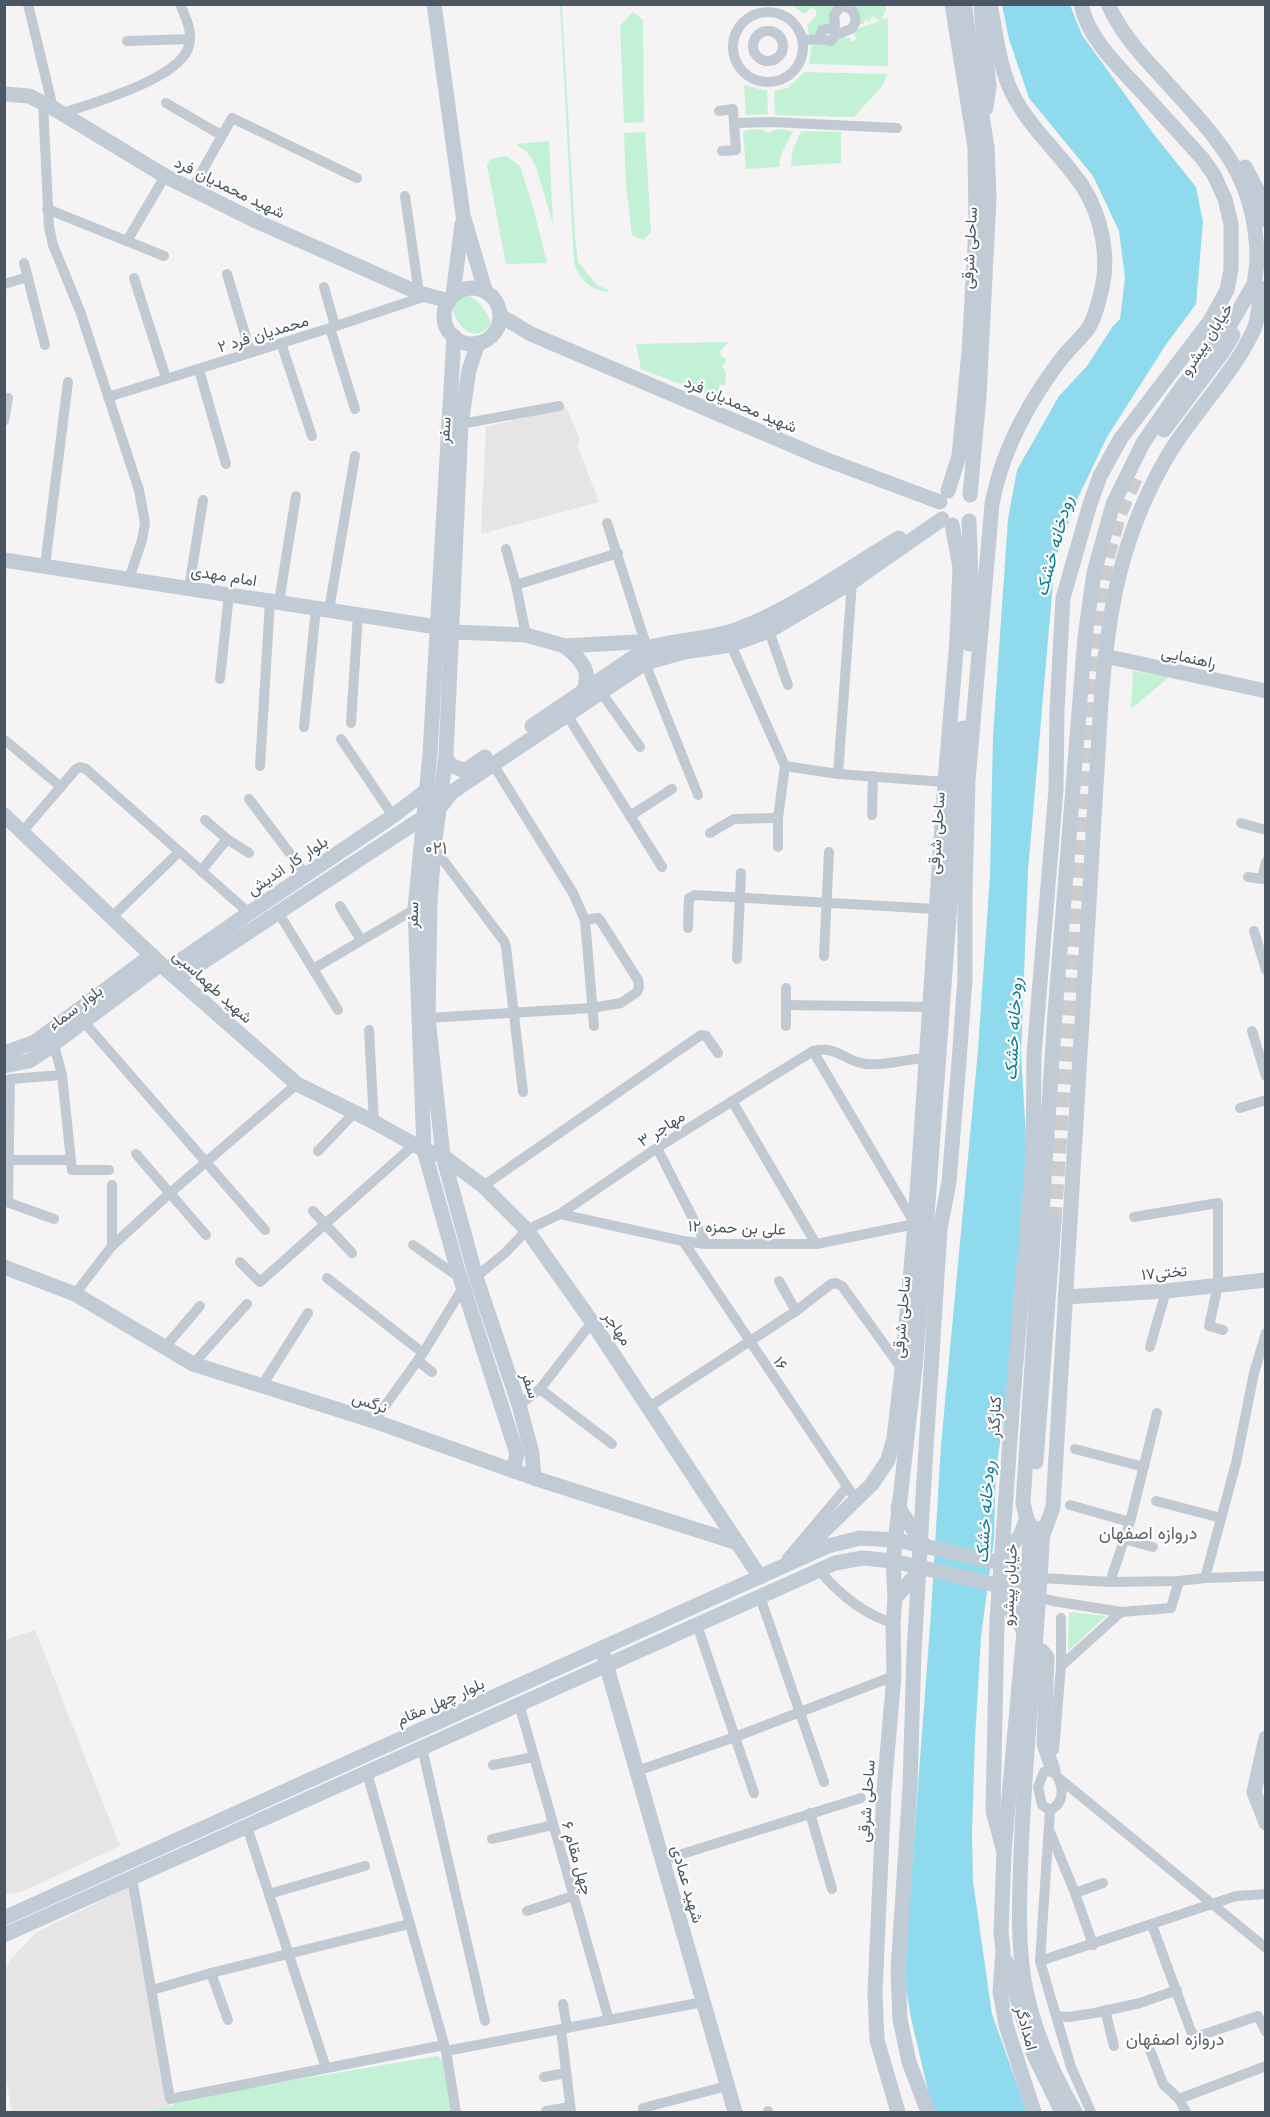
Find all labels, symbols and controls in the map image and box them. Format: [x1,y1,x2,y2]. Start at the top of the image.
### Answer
street label: شهید محمدیان فرد [171,152,289,223]
street label: ساحلی شرقی [957,206,982,290]
street label: خیابان پیشرو [1175,299,1239,380]
street label: ۲ محمدیان فرد [215,310,311,357]
street label: شهید محمدیان فرد [681,371,800,438]
street label: سفر [433,416,456,445]
water label: رودخانه خشک [1029,493,1079,599]
street label: امام مهدی [189,560,258,591]
street label: راهنمایی [1160,641,1218,674]
street label: ساحلی شرقی [923,791,950,875]
street label: بلوار کار اندیش [243,831,332,900]
district label: ۰۲۱ [425,836,447,860]
street label: سفر [402,901,423,930]
street label: شهید طهماسبی [168,945,257,1028]
water label: رودخانه خشک [998,977,1028,1081]
street label: بلوار سماء [44,980,107,1035]
street label: ۳ مهاجر [634,1105,689,1151]
street label: ۱۲ علی بن حمزه [688,1215,786,1240]
street label: تختی۱۷ [1140,1260,1188,1285]
street label: ساحلی شرقی [887,1275,916,1359]
street label: مهاجر [598,1306,637,1350]
street label: ۱۶ [768,1352,793,1374]
street label: سفر [516,1368,545,1401]
street label: نرگس [349,1387,390,1418]
street label: کنارگذر [983,1396,1006,1439]
water label: رودخانه خشک [969,1460,1001,1564]
district label: دروازه اصفهان [1099,1521,1197,1545]
street label: خیابان پیشرو [997,1543,1023,1627]
street label: بلوار چهل مقام [393,1673,488,1731]
street label: ساحلی شرقی [853,1759,880,1843]
street label: چهل مقام ۶ [556,1819,598,1898]
street label: شهید عمادی [666,1843,709,1925]
street label: امدادگر [1010,2003,1043,2053]
district label: دروازه اصفهان [1126,2027,1224,2051]

